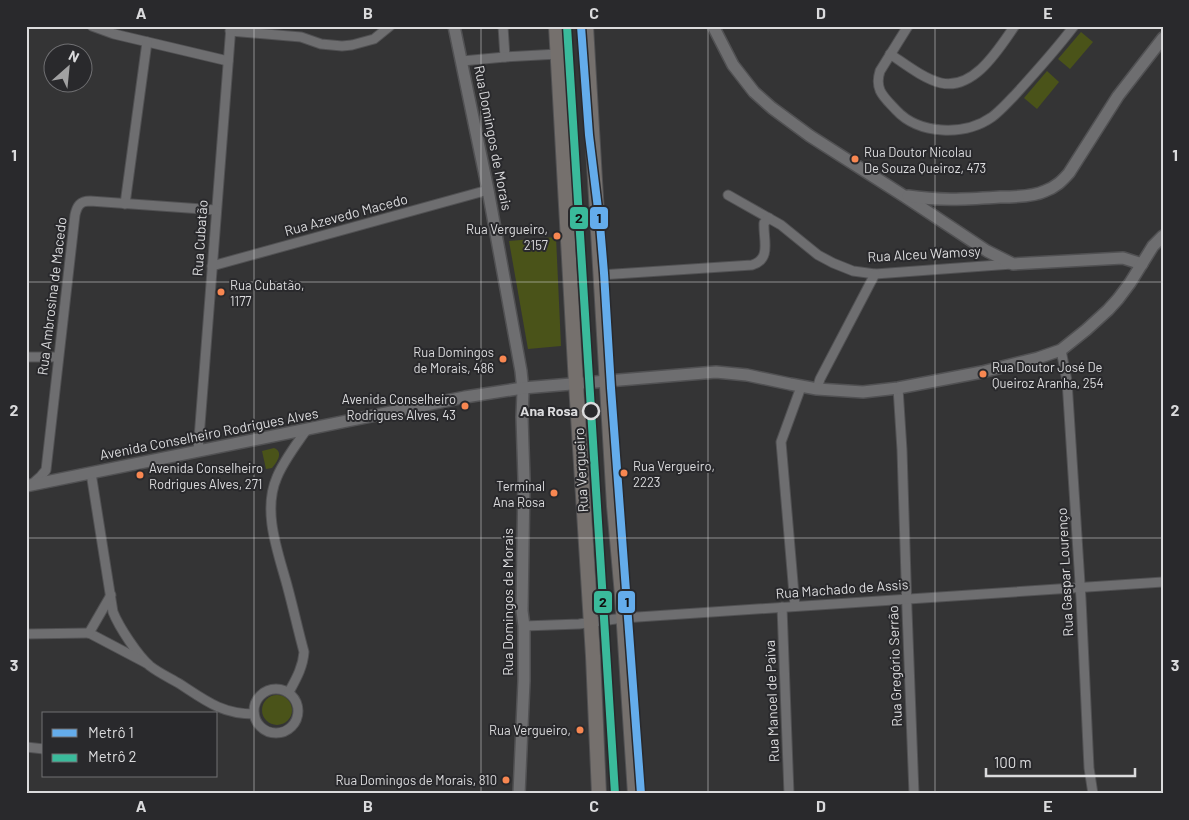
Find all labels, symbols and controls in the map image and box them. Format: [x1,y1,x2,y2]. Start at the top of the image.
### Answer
text: A [136,3,147,22]
text: B [363,3,373,22]
text: C [589,3,599,22]
text: D [816,3,826,22]
text: E [1043,3,1053,22]
north arrow [42,42,92,92]
text: N [66,46,82,66]
street label: Rua Domingos de Morais [471,64,516,212]
place label: Rua Doutor Nicolau De Souza Queiroz, 473 [864,144,986,176]
text: 1 [11,145,17,164]
text: 1 [1172,145,1178,164]
marker: Rua Doutor Nicolau De Souza Queiroz, 473 [850,154,860,164]
street label: Rua Azevedo Macedo [282,190,409,239]
street label: Rua Cubatão [188,199,211,277]
line badge: 2 [569,206,589,230]
line badge: 1 [589,206,609,230]
text: 2 [575,209,583,226]
text: 1 [597,209,602,226]
street label: Rua Ambrosina de Macedo [33,216,70,376]
place label: Rua Vergueiro, 2157 [466,221,548,253]
marker: Rua Vergueiro, 2157 [552,231,562,241]
street label: Rua Alceu Wamosy [867,242,982,265]
place label: Rua Cubatão, 1177 [230,277,304,309]
marker: Rua Cubatão, 1177 [216,287,226,297]
place label: Rua Domingos de Morais, 486 [413,344,494,376]
marker: Rua Domingos de Morais, 486 [498,354,508,364]
place label: Rua Doutor José De Queiroz Aranha, 254 [992,359,1104,391]
marker: Rua Doutor José De Queiroz Aranha, 254 [978,369,988,379]
place label: Avenida Conselheiro Rodrigues Alves, 43 [342,391,456,423]
text: 2 [10,400,19,419]
text: 2 [1171,400,1180,419]
marker: Avenida Conselheiro Rodrigues Alves, 43 [460,401,470,411]
place label: Ana Rosa [520,402,578,419]
marker: Ana Rosa [582,402,600,420]
street label: Avenida Conselheiro Rodrigues Alves [98,404,320,463]
street label: Rua Vergueiro [570,427,591,513]
place label: Rua Vergueiro, 2223 [633,458,715,490]
place label: Avenida Conselheiro Rodrigues Alves, 271 [149,460,263,492]
marker: Rua Vergueiro, 2223 [619,468,629,478]
marker: Avenida Conselheiro Rodrigues Alves, 271 [135,470,145,480]
place label: Terminal Ana Rosa [493,478,545,510]
marker: Terminal Ana Rosa [549,488,559,498]
street label: Rua Gaspar Lourenço [1053,507,1076,637]
street label: Rua Domingos de Morais [499,528,516,676]
street label: Rua Machado de Assis [775,575,909,602]
line badge: 2 [593,590,613,614]
line badge: 1 [617,590,636,614]
text: 2 [599,593,607,610]
text: 1 [625,593,630,610]
street label: Rua Gregório Serrão [884,605,905,727]
street label: Rua Manoel de Paiva [761,640,782,762]
text: 3 [10,655,18,674]
text: 3 [1171,655,1179,674]
legend [42,712,218,778]
place label: Rua Vergueiro, [489,722,571,738]
text: Metrô 1 [88,723,134,741]
marker: Rua Vergueiro, [575,725,585,735]
scale bar [986,745,1135,777]
text: Metrô 2 [88,747,137,765]
text: 100 m [994,753,1032,771]
place label: Rua Domingos de Morais, 810 [335,772,497,788]
marker: Rua Domingos de Morais, 810 [501,775,511,785]
text: A [136,796,147,815]
text: B [363,796,373,815]
text: C [589,796,599,815]
text: D [816,796,826,815]
text: E [1043,796,1053,815]

